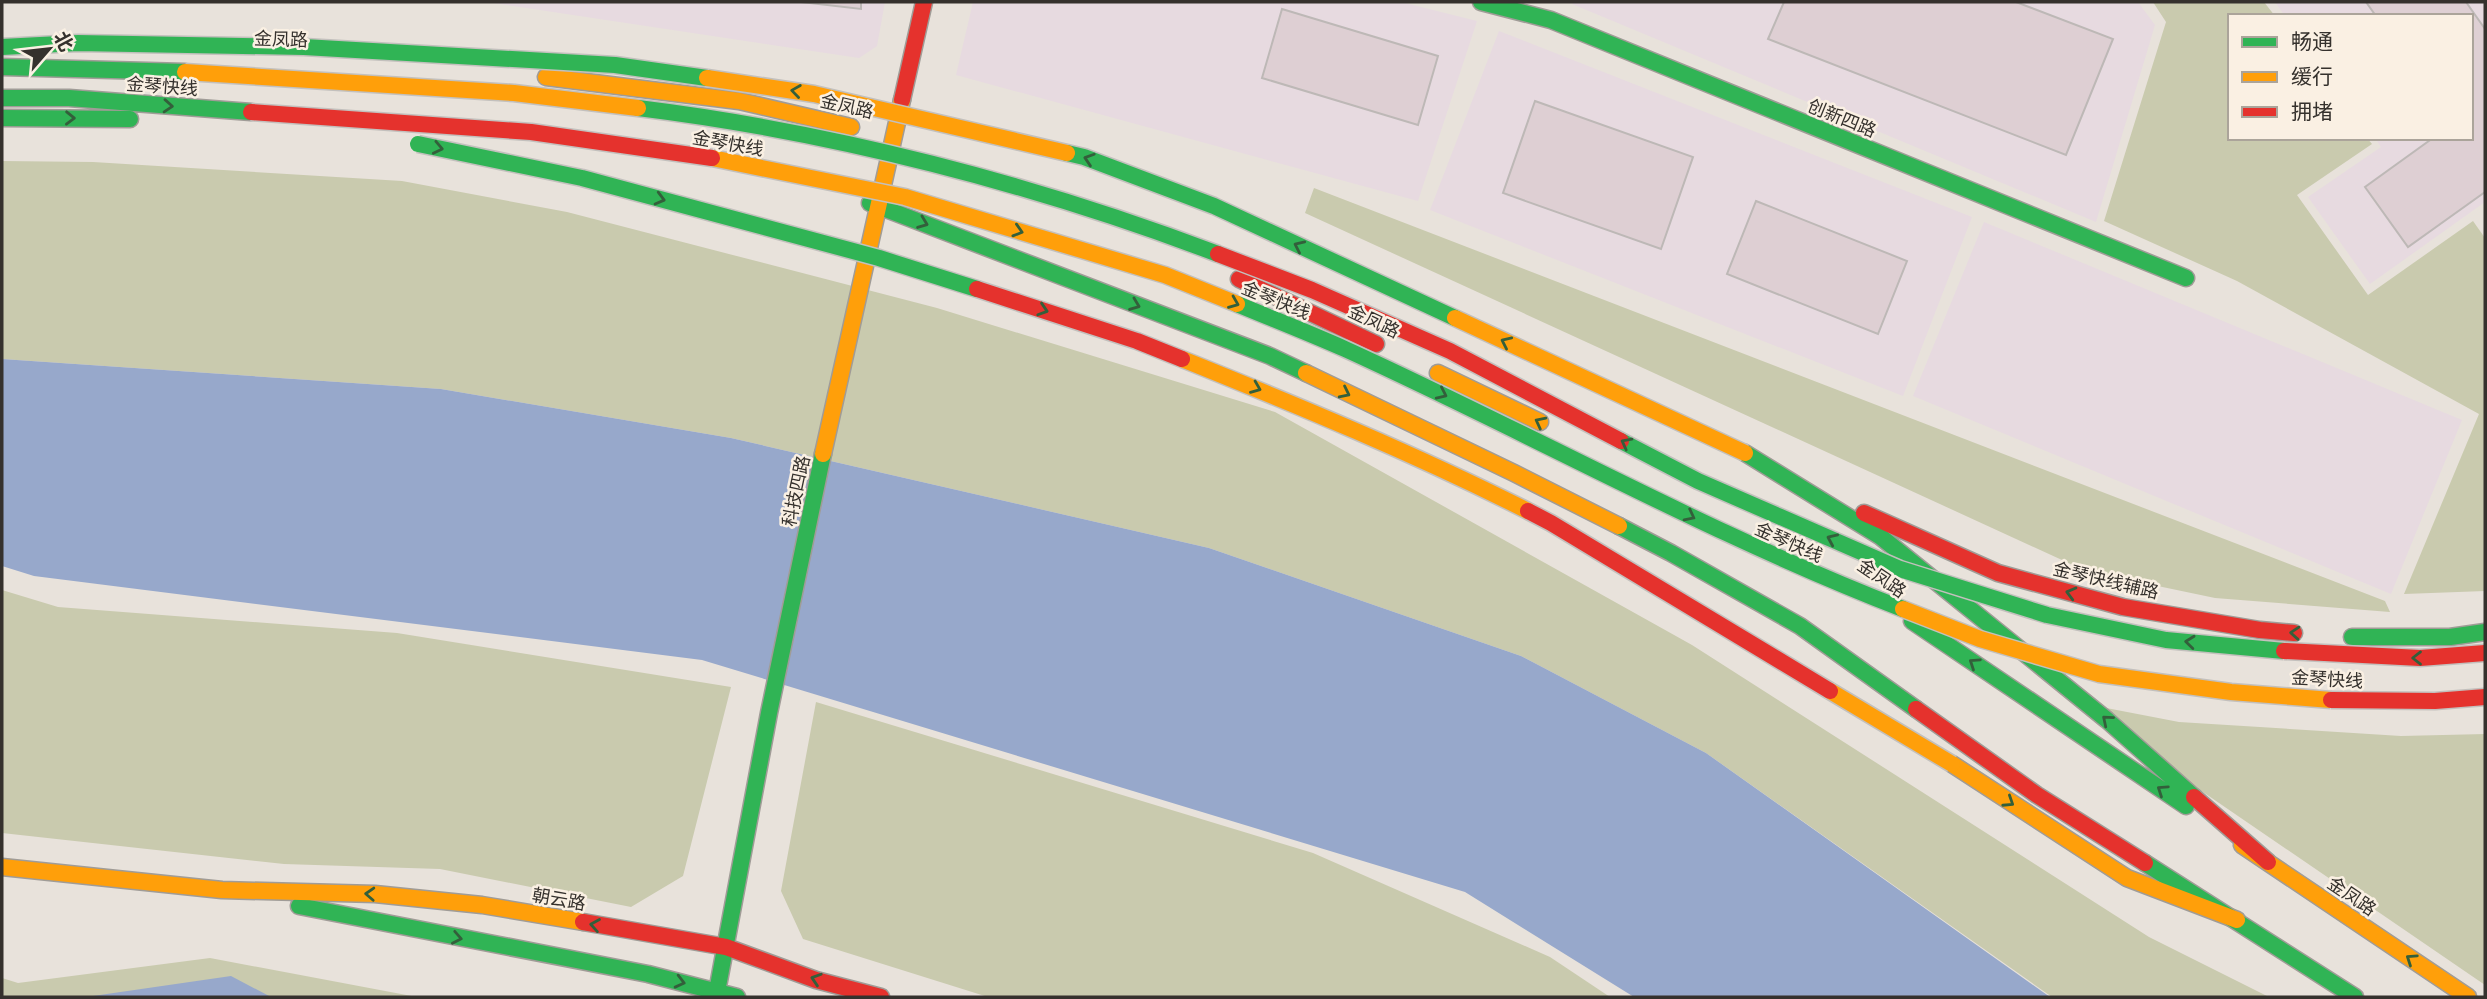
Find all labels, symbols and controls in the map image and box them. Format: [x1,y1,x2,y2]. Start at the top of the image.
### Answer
north arrow [14,14,84,84]
legend [2228,14,2473,140]
street label: 金凤路 [254,26,308,52]
text: 北 [48,27,80,56]
text: 畅通 [2291,27,2333,56]
text: 缓行 [2291,62,2333,91]
street label: 金琴快线 [125,71,199,101]
one-way arrow [790,84,802,99]
street label: 金凤路 [818,88,876,124]
street label: 创新四路 [1804,93,1880,143]
text: 拥堵 [2291,97,2333,126]
one-way arrow [162,98,173,113]
one-way arrow [65,110,76,126]
street label: 金琴快线 [690,124,766,162]
one-way arrow [432,140,444,155]
one-way arrow [1084,153,1096,167]
one-way arrow [654,190,666,205]
one-way arrow [917,215,929,229]
one-way arrow [1012,222,1024,237]
one-way arrow [1294,240,1307,254]
street label: 金琴快线 [1238,275,1314,325]
one-way arrow [1227,295,1239,309]
one-way arrow [1129,297,1141,311]
street label: 金凤路 [1344,298,1404,344]
one-way arrow [1036,302,1049,316]
one-way arrow [1501,336,1513,350]
one-way arrow [1250,380,1262,394]
one-way arrow [1338,384,1350,398]
one-way arrow [1435,386,1447,400]
one-way arrow [1535,417,1547,431]
one-way arrow [1621,437,1633,451]
street label: 科技四路 [776,453,816,529]
one-way arrow [1683,508,1695,522]
street label: 金琴快线 [1751,516,1827,568]
one-way arrow [1827,533,1839,547]
street label: 金凤路 [1853,553,1911,603]
street label: 金琴快线辅路 [2051,556,2161,604]
one-way arrow [2066,587,2078,601]
one-way arrow [2289,626,2300,641]
one-way arrow [2185,635,2196,650]
one-way arrow [2411,650,2422,666]
one-way arrow [1968,658,1981,671]
street label: 金琴快线 [2290,665,2364,693]
one-way arrow [2102,716,2115,728]
one-way arrow [2157,786,2170,799]
one-way arrow [2002,793,2015,806]
street label: 金凤路 [2323,871,2381,921]
street label: 朝云路 [530,882,588,916]
one-way arrow [364,887,375,902]
one-way arrow [590,918,601,933]
one-way arrow [451,930,463,945]
one-way arrow [2406,955,2419,967]
one-way arrow [810,973,822,987]
one-way arrow [674,974,686,988]

